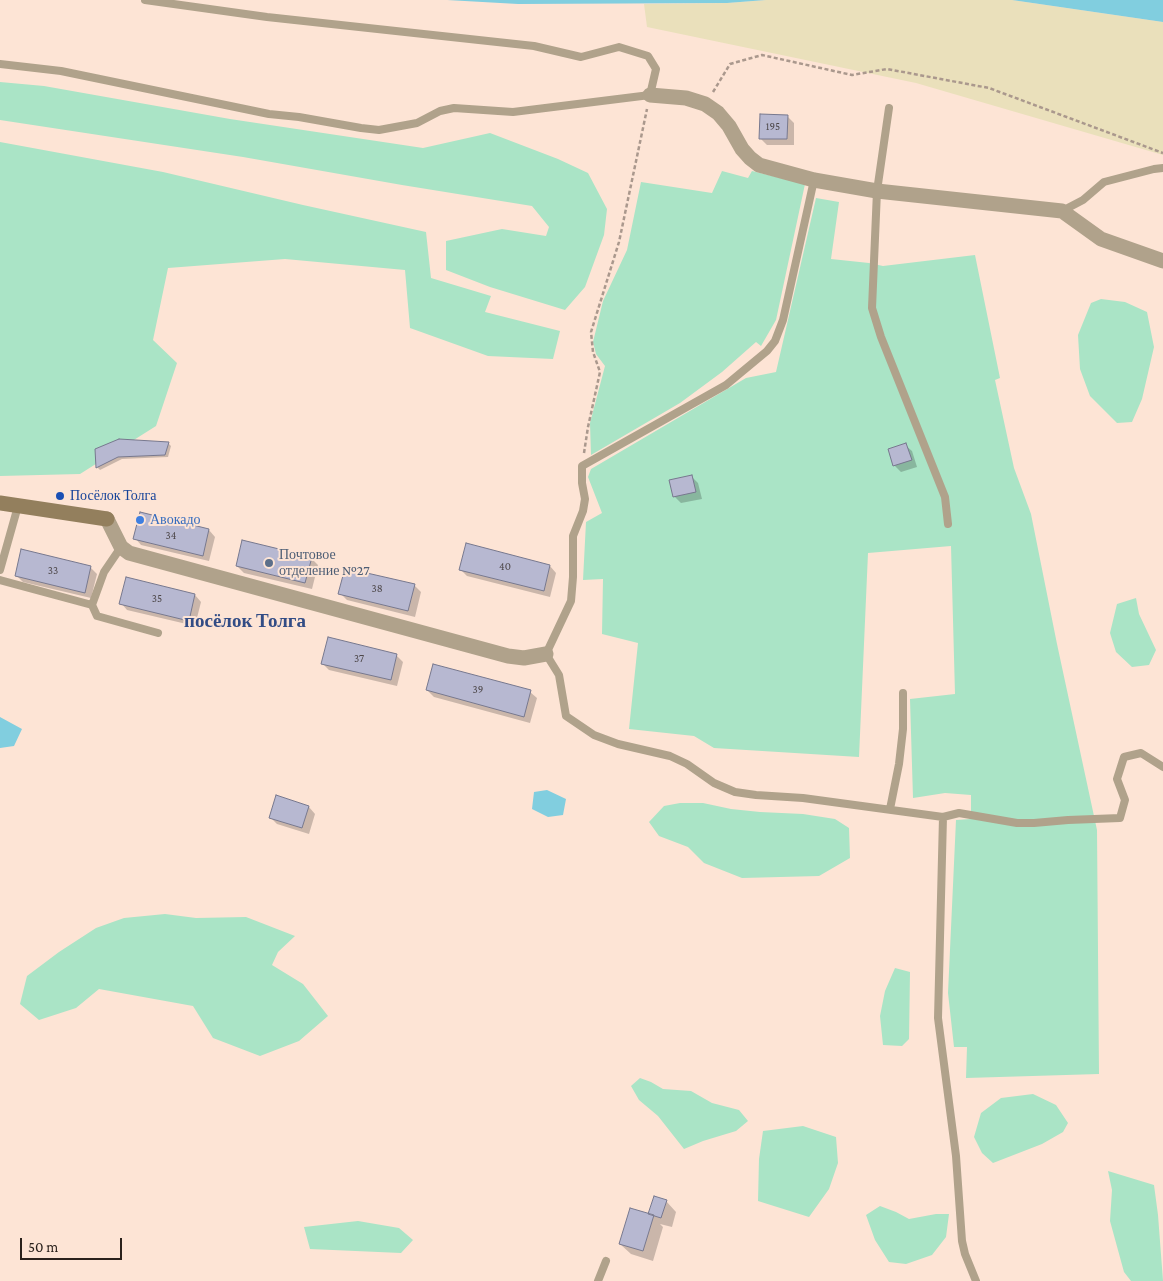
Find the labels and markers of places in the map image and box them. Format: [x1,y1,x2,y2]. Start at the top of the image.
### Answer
place label: Посёлок Толга [70,488,157,504]
marker: Посёлок Толга [54,490,66,502]
place label: Авокадо [150,512,201,528]
marker: Авокадо [134,514,146,526]
place label: Почтовое отделение №27 [279,547,370,580]
marker: Почтовое отделение №27 [263,557,275,569]

